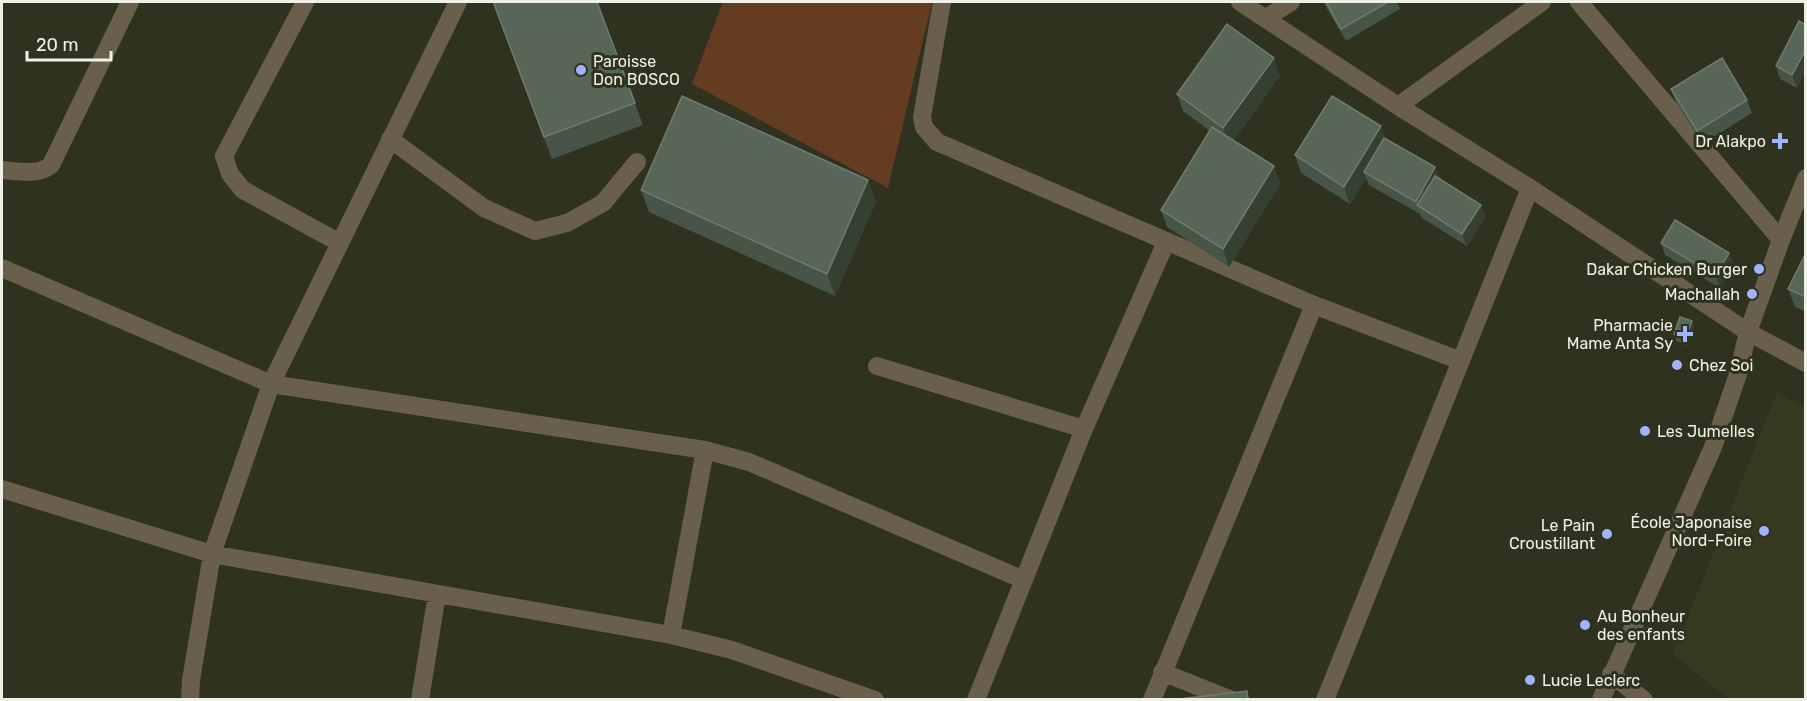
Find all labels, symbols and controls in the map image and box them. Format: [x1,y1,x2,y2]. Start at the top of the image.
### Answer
scale bar [27,24,111,62]
text: 20 m [36,34,78,56]
place label: Paroisse Don BOSCO [593,52,680,89]
marker: Paroisse Don BOSCO [574,63,588,77]
place label: Dr Alakpo [1695,132,1766,151]
marker: Dr Alakpo [1771,132,1789,150]
place label: Dakar Chicken Burger [1586,260,1747,279]
marker: Dakar Chicken Burger [1752,262,1766,276]
place label: Machallah [1665,285,1740,304]
marker: Machallah [1745,287,1759,301]
place label: Pharmacie Mame Anta Sy [1567,316,1673,353]
marker: Pharmacie Mame Anta Sy [1678,327,1692,341]
place label: Chez Soi [1689,356,1753,375]
marker: Chez Soi [1670,358,1684,372]
place label: Les Jumelles [1657,422,1755,441]
marker: Les Jumelles [1638,424,1652,438]
place label: École Japonaise Nord-Foire [1630,513,1752,550]
place label: Le Pain Croustillant [1509,516,1595,553]
marker: École Japonaise Nord-Foire [1757,524,1771,538]
marker: Le Pain Croustillant [1600,527,1614,541]
place label: Au Bonheur des enfants [1597,607,1685,644]
marker: Au Bonheur des enfants [1578,618,1592,632]
place label: Lucie Leclerc [1542,671,1640,690]
marker: Lucie Leclerc [1523,673,1537,687]

